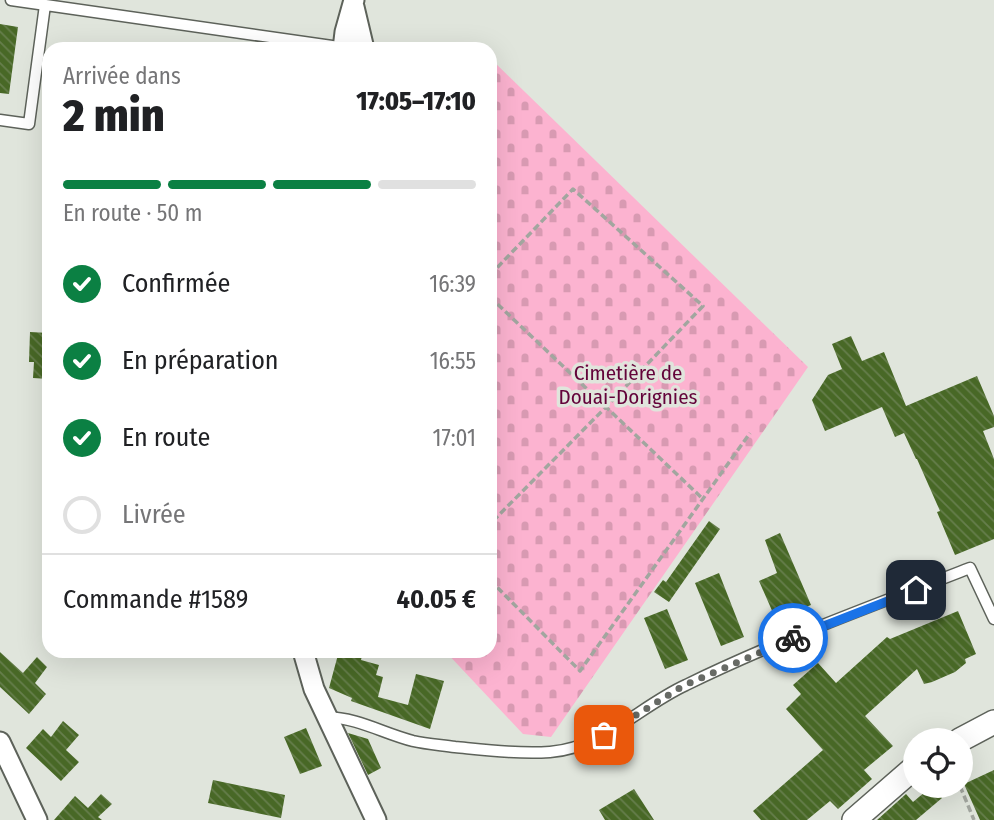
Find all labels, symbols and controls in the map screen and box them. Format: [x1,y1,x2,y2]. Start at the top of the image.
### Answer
text: Arrivée dans [63,62,181,90]
text: 17:05–17:10 [356,86,476,117]
text: 2 min [63,88,165,143]
text: En route · 50 m [63,199,202,227]
icon: check [63,265,101,303]
text: Confirmée [122,268,230,299]
text: 16:39 [429,270,476,298]
icon: check [63,342,101,380]
text: En préparation [122,345,279,376]
text: 16:55 [430,347,476,375]
park label: Cimetière de Douai-Dorignies [559,360,698,410]
icon: check [63,419,101,457]
text: En route [122,422,210,453]
text: 17:01 [432,424,476,452]
text: Livrée [122,499,186,530]
pin [886,560,946,620]
icon: home [897,571,935,609]
text: Commande #1589 [63,584,248,615]
text: 40.05 € [397,584,476,615]
courier [758,603,828,673]
icon: bike [774,619,812,657]
pin [574,705,634,765]
icon: bag [585,716,623,754]
map controls [903,728,973,798]
button: locate [903,728,973,798]

